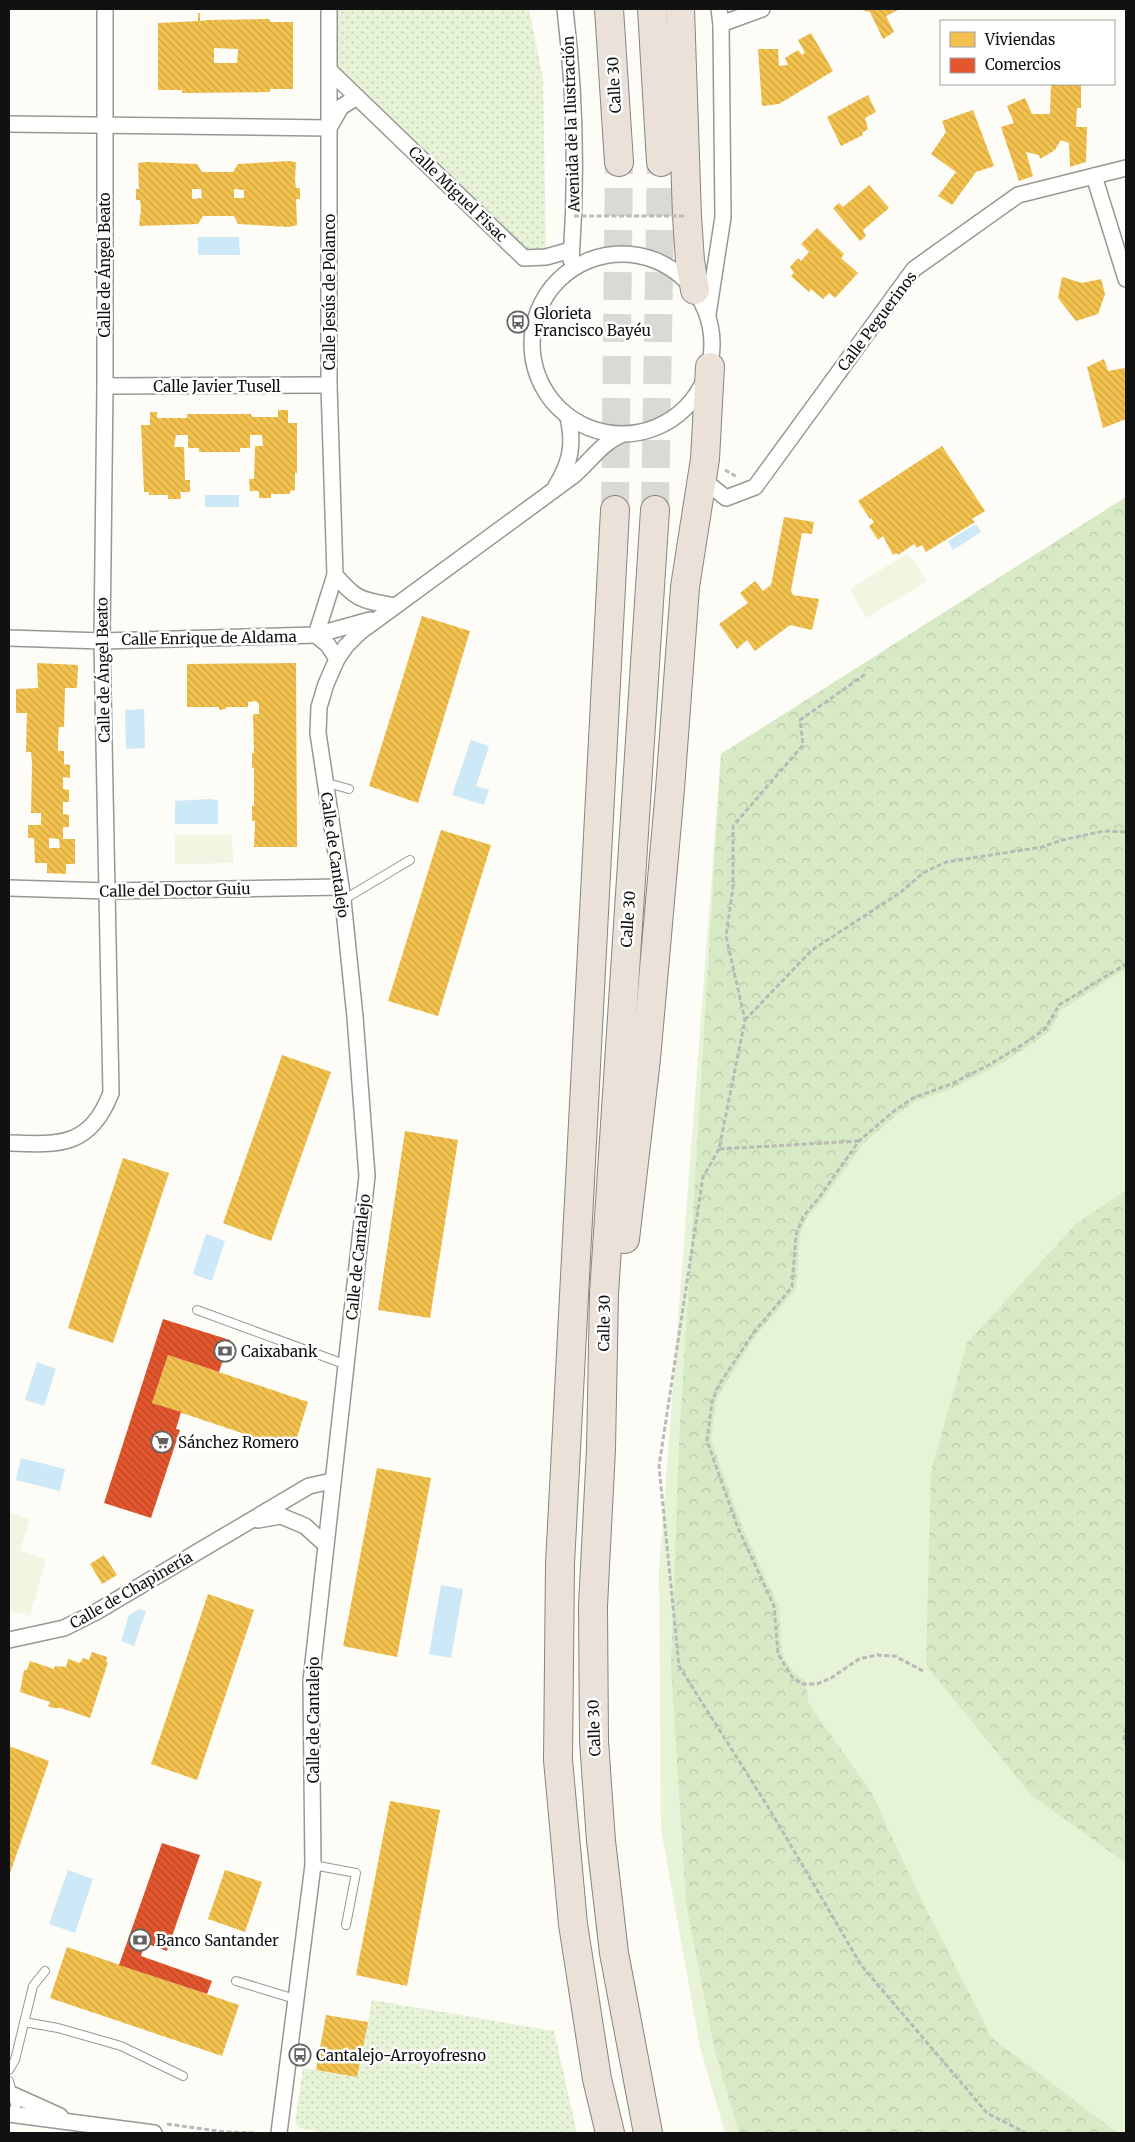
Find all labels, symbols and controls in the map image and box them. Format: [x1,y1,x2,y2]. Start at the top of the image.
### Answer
legend [940,20,1115,85]
text: Viviendas [984,30,1055,49]
street label: Avenida de la Ilustración [558,35,584,214]
text: Comercios [985,55,1061,74]
street label: Calle 30 [603,56,625,114]
street label: Calle Miguel Fisac [405,142,512,246]
street label: Calle de Ángel Beato [94,192,114,338]
street label: Calle Jesús de Polanco [320,213,339,370]
street label: Calle Peguerinos [833,267,921,375]
place label: Glorieta Francisco Bayéu [534,304,651,340]
bus stop icon: Glorieta Francisco Bayéu [506,310,530,334]
street label: Calle Javier Tusell [153,377,281,396]
street label: Calle de Ángel Beato [91,597,114,743]
street label: Calle Enrique de Aldama [121,627,297,649]
street label: Calle de Cantalejo [317,791,353,919]
street label: Calle del Doctor Guiu [99,879,251,901]
street label: Calle 30 [617,890,639,948]
street label: Calle de Cantalejo [342,1193,374,1321]
street label: Calle 30 [594,1294,614,1352]
bank icon: Caixabank [213,1339,237,1363]
place label: Caixabank [241,1342,318,1361]
supermarket icon: Sánchez Romero [150,1430,174,1454]
place label: Sánchez Romero [178,1433,299,1452]
street label: Calle de Chapinería [66,1547,196,1633]
street label: Calle de Cantalejo [304,1656,323,1783]
street label: Calle 30 [584,1699,604,1757]
bank icon: Banco Santander [128,1928,152,1952]
place label: Banco Santander [156,1931,279,1950]
bus stop icon: Cantalejo-Arroyofresno [288,2043,312,2067]
place label: Cantalejo-Arroyofresno [316,2046,486,2065]

